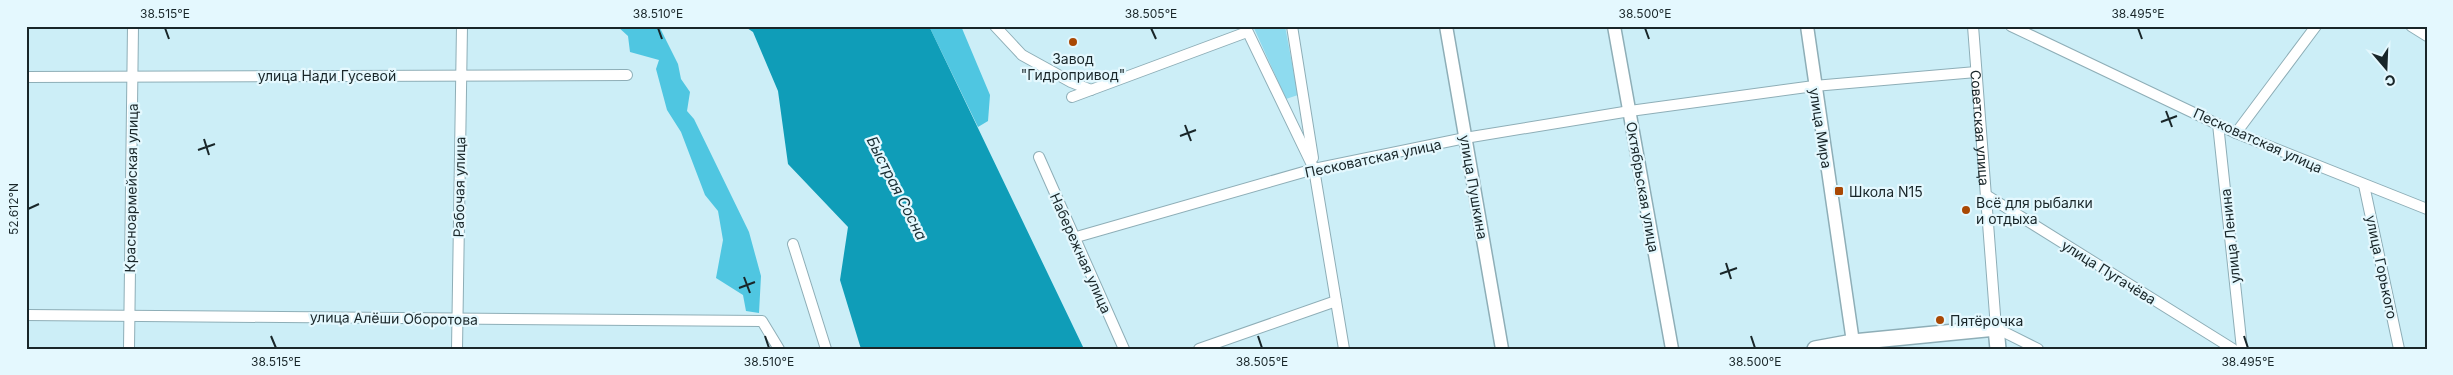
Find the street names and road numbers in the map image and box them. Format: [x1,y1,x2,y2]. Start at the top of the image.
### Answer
street label: улица Нади Гусевой [258,67,396,84]
street label: Советская улица [1968,69,1994,186]
street label: улица Мира [1806,87,1836,169]
street label: Красноармейская улица [121,103,141,273]
street label: Песковатская улица [2191,104,2325,176]
street label: Октябрьская улица [1623,120,1663,254]
street label: улица Пушкина [1456,134,1492,240]
street label: Песковатская улица [1303,135,1443,181]
street label: Рабочая улица [450,136,468,238]
street label: улица Ленина [2217,188,2243,284]
street label: Набережная улица [1047,190,1115,316]
street label: улица Горького [2363,214,2401,320]
street label: улица Пугачёва [2059,236,2159,308]
street label: улица Алёши Оборотова [310,308,478,328]

